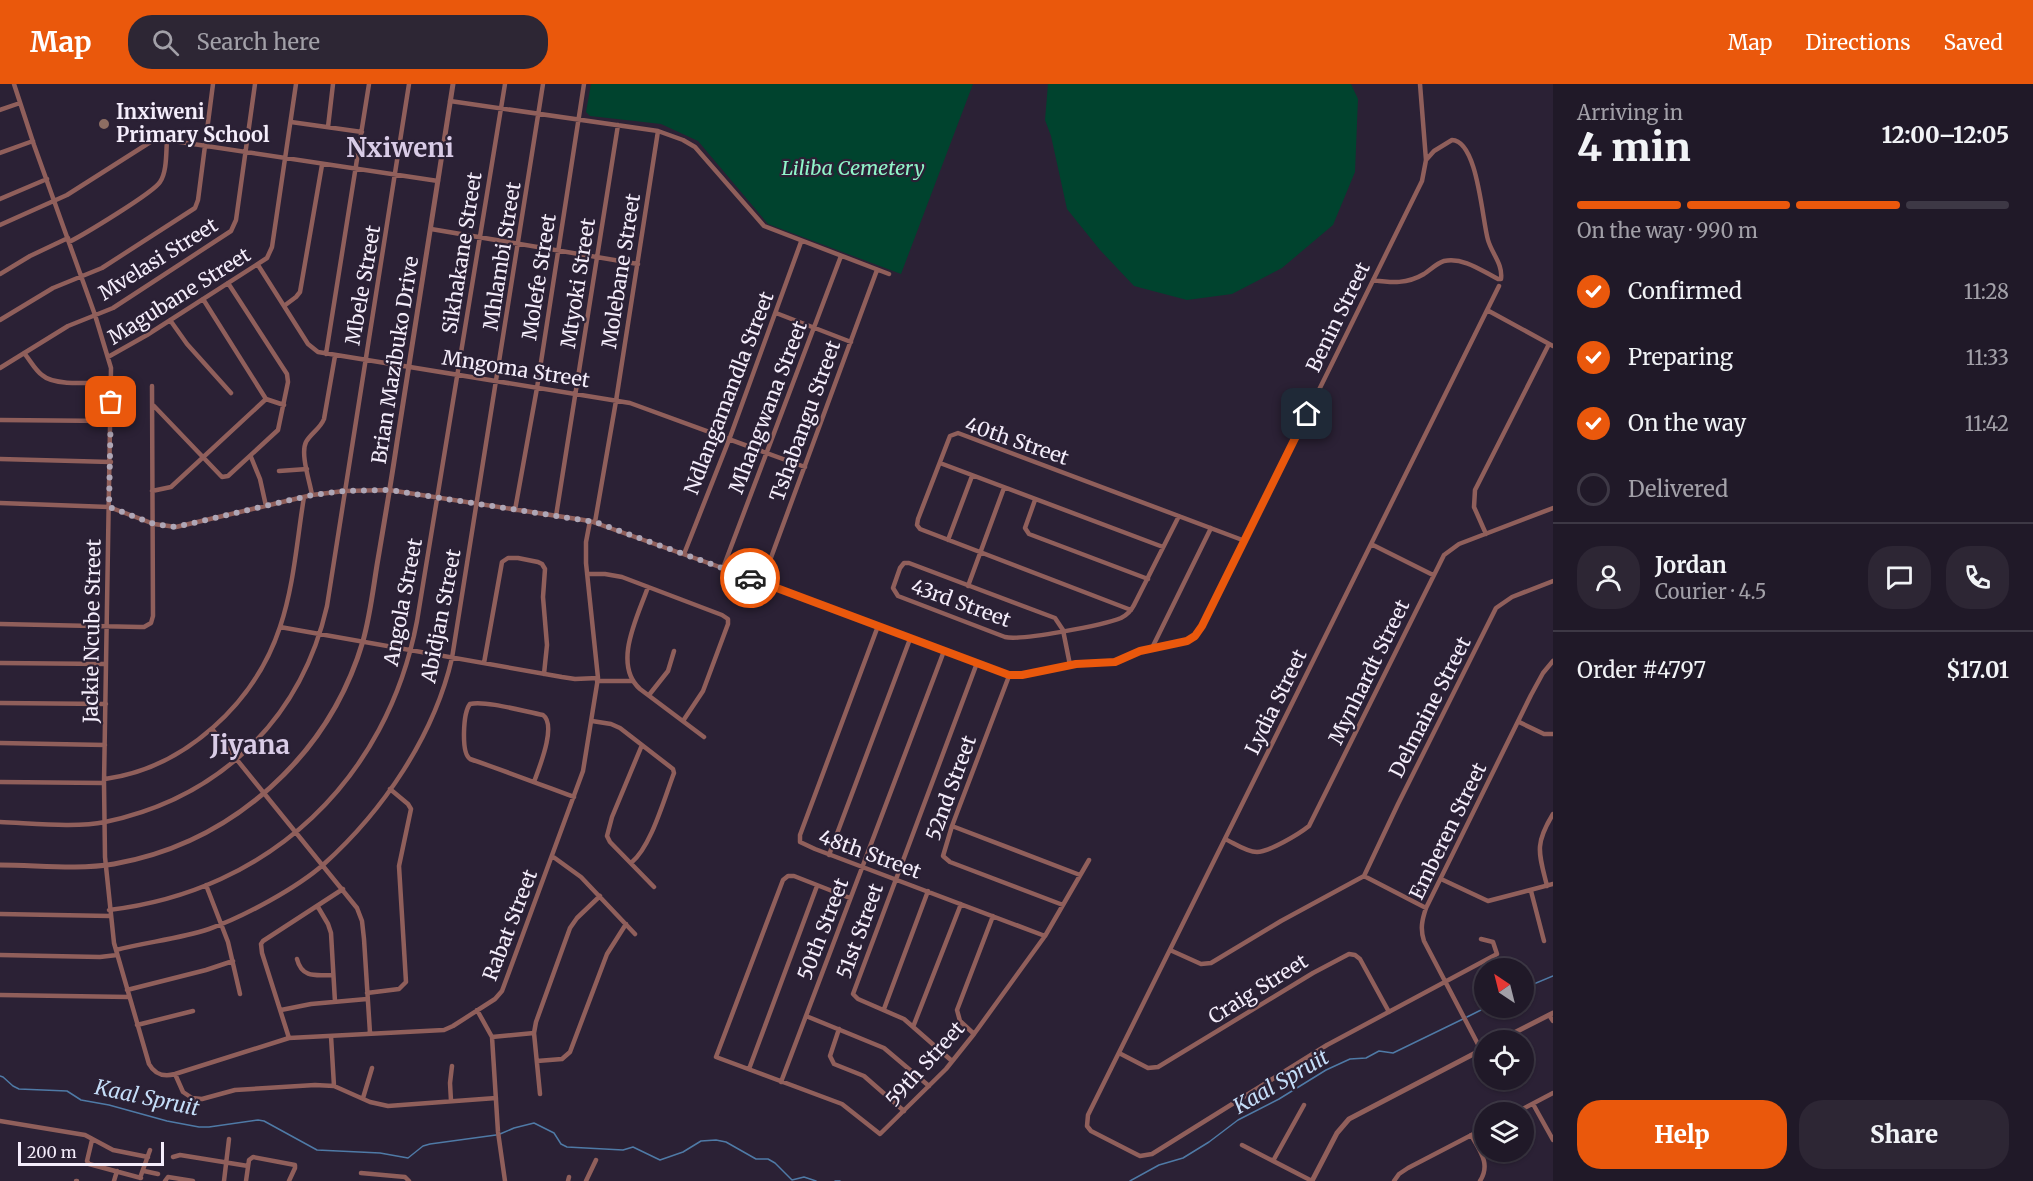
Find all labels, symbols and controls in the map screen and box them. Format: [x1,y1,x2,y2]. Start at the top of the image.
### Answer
search box [128,15,548,69]
text: Map [30,24,92,60]
icon: search [149,26,182,59]
text: Search here [197,28,320,56]
text: Map [1728,29,1772,56]
text: Directions [1805,29,1910,56]
text: Saved [1943,29,2003,56]
place label: Inxiweni Primary School [116,99,270,147]
text: Arriving in [1577,100,1683,125]
marker: Inxiweni Primary School [97,117,111,131]
text: 12:00–12:05 [1882,121,2009,149]
text: 4 min [1577,123,1691,172]
district label: Nxiweni [346,131,454,164]
park label: Liliba Cemetery [781,155,925,180]
street label: Sikhakane Street [436,170,487,336]
street label: Mhlambi Street [477,180,526,332]
street label: Molebane Street [596,192,645,350]
street label: Mvelasi Street [94,212,222,305]
street label: Molefe Street [516,212,561,342]
street label: Mtyoki Street [555,216,600,350]
text: On the way · 990 m [1577,218,1758,243]
street label: Mbele Street [340,223,385,347]
street label: Magubane Street [103,242,255,349]
street label: Brian Mazibuko Drive [366,254,423,466]
street label: Benin Street [1300,258,1375,376]
icon: check [1577,275,1610,308]
text: Confirmed [1628,277,1742,305]
text: 11:28 [1964,279,2009,304]
street label: Ndlangamandla Street [678,288,779,498]
street label: Mhangwana Street [723,317,812,497]
street label: Tshabangu Street [764,337,845,505]
icon: check [1577,341,1610,374]
text: Preparing [1628,343,1733,371]
street label: Mngoma Street [441,345,592,393]
text: 11:33 [1966,345,2009,370]
pin [85,376,136,427]
icon: bag [94,385,127,418]
pin [1281,388,1332,439]
icon: home [1290,397,1323,430]
icon: check [1577,407,1610,440]
text: On the way [1628,409,1746,437]
street label: 40th Street [962,411,1072,470]
text: 11:42 [1965,411,2009,436]
text: Delivered [1628,475,1728,503]
street label: Angola Street [378,536,427,669]
street label: Jackie Ncube Street [77,538,106,724]
button: person [1577,546,1640,609]
button: chat [1868,546,1931,609]
button: phone [1946,546,2009,609]
street label: Abidjan Street [415,547,466,686]
courier [720,548,780,608]
text: Jordan [1655,551,1727,579]
icon: car [734,562,767,595]
street label: 43rd Street [908,573,1015,632]
text: Courier · 4.5 [1655,579,1767,604]
street label: Mynhardt Street [1323,595,1415,748]
street label: Delmaine Street [1383,632,1476,781]
street label: Lydia Street [1239,645,1312,758]
text: Order #4797 [1577,656,1706,684]
text: $17.01 [1946,656,2009,684]
district label: Jiyana [209,728,290,761]
street label: 52nd Street [920,732,981,844]
street label: Emberen Street [1404,758,1492,903]
street label: 48th Street [816,823,925,884]
street label: Rabat Street [477,866,542,984]
street label: 50th Street [792,874,853,983]
street label: 51st Street [831,880,888,982]
street label: Craig Street [1203,948,1312,1029]
north arrow [1474,958,1534,1018]
map controls [1474,958,1534,1162]
street label: 59th Street [880,1016,970,1111]
button: locate [1474,1030,1534,1090]
water label: Kaal Spruit [1227,1043,1334,1120]
water label: Kaal Spruit [92,1073,202,1122]
button: Help [1577,1100,1787,1169]
button: Share [1799,1100,2009,1169]
button: layers [1474,1102,1534,1162]
scale bar [18,1139,164,1166]
text: 200 m [27,1142,77,1162]

